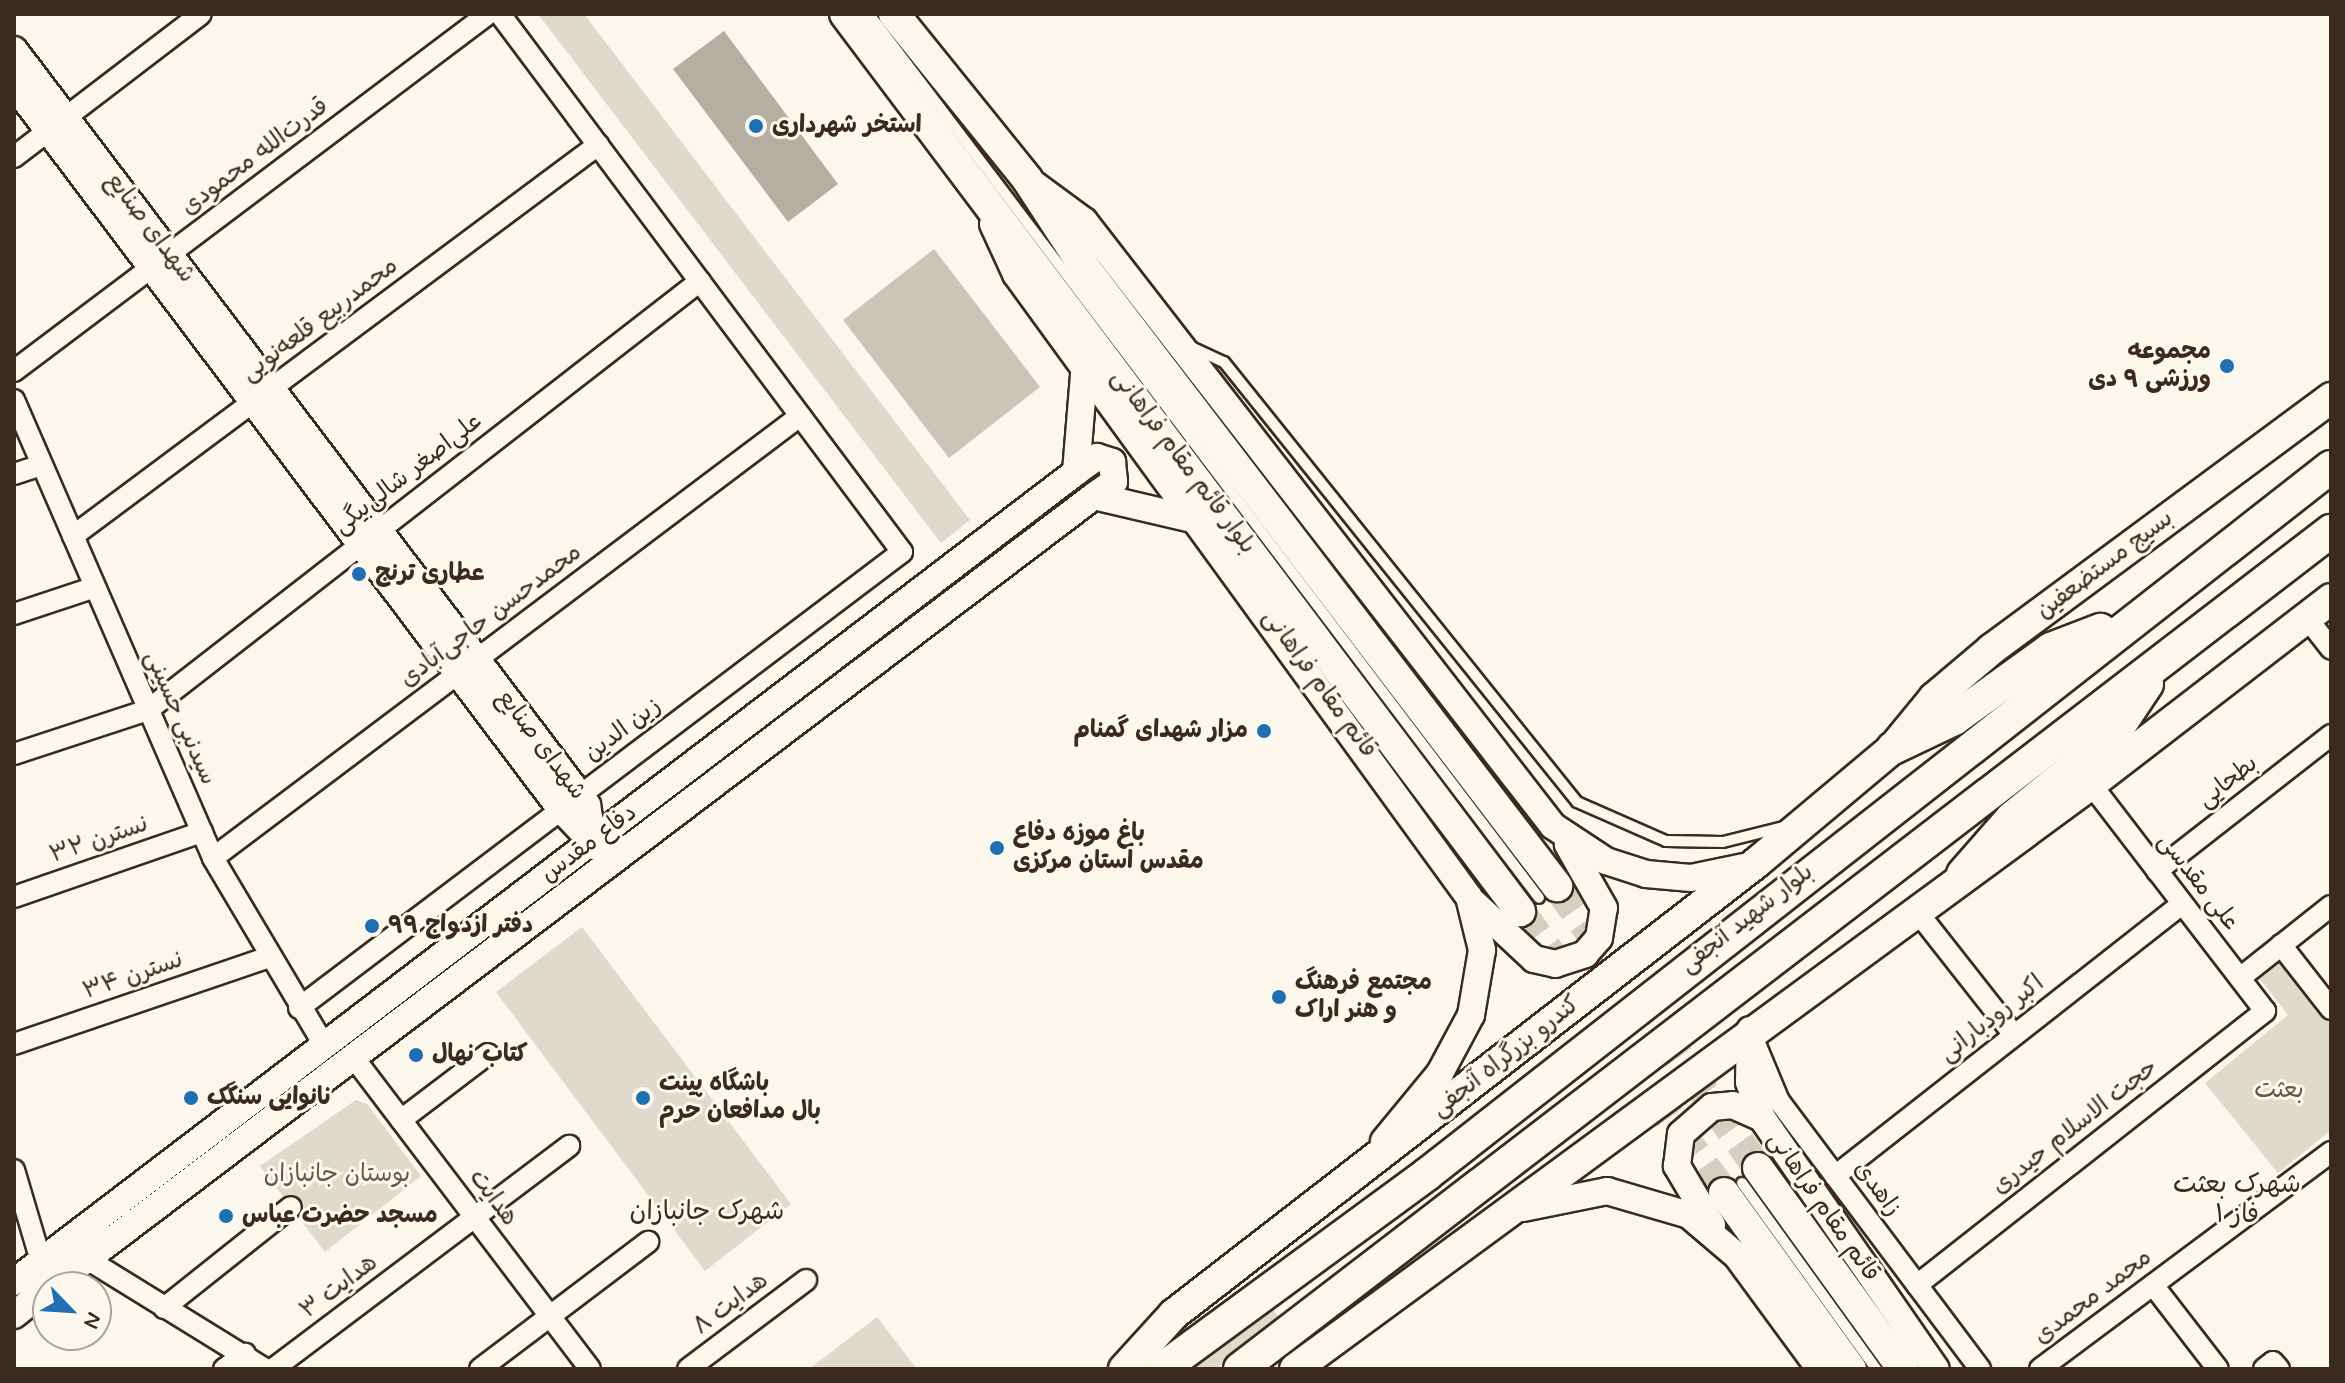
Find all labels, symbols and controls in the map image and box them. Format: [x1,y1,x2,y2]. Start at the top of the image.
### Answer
street label: قدرت‌الله محمودی [176,92,334,222]
place label: استخر شهرداری [772,112,922,140]
marker: استخر شهرداری [747,117,765,135]
street label: شهدای صنایع [99,167,201,289]
street label: محمدربیع قلعه‌نویی [236,252,404,388]
place label: مجموعه ورزشی ۹ دی [2088,338,2211,394]
marker: مجموعه ورزشی ۹ دی [2218,357,2236,375]
street label: بلوار قائم مقام فراهانی [1104,364,1262,560]
street label: علی‌اصغر شالی‌بیگی [328,407,488,541]
street label: بسیج مستضعفین [2031,504,2179,626]
street label: محمدحسن حاجی‌آبادی [394,538,588,694]
place label: عطاری ترنج [375,560,485,588]
marker: عطاری ترنج [350,565,368,583]
street label: قائم مقام فراهانی [1256,604,1382,764]
street label: سیدنبی حسینی [138,647,222,789]
street label: شهدای صنایع [490,684,592,806]
street label: زین الدین [579,692,667,768]
place label: مزار شهدای گمنام [1073,717,1248,745]
marker: مزار شهدای گمنام [1255,722,1273,740]
street label: بطحایی [2192,750,2264,814]
street label: دفاع مقدس [535,799,643,889]
street label: نسترن ۳۲ [46,810,152,870]
place label: باغ موزه دفاع مقدس استان مرکزی [1013,820,1204,876]
street label: علی مقدسی [2151,827,2245,937]
marker: باغ موزه دفاع مقدس استان مرکزی [988,839,1006,857]
street label: بلوار شهید آنجفی [1675,858,1819,980]
place label: دفتر ازدواج ۹۹ [388,912,533,940]
marker: دفتر ازدواج ۹۹ [363,917,381,935]
street label: نسترن ۳۴ [79,945,187,1007]
place label: مجتمع فرهنگ و هنر اراک [1295,969,1432,1025]
street label: اکبر رودبارانی [1934,969,2050,1069]
marker: مجتمع فرهنگ و هنر اراک [1270,988,1288,1006]
street label: کندرو بزرگراه آنجفی [1426,990,1586,1124]
place label: کتاب نهال [432,1041,528,1069]
marker: کتاب نهال [407,1046,425,1064]
street label: حجت الاسلام حیدری [1986,1053,2164,1201]
place label: باشگاه پینت بال مدافعان حرم [659,1070,821,1126]
park label: بعثت [2254,1077,2304,1105]
place label: نانوایی سنگک [207,1084,333,1112]
marker: نانوایی سنگک [182,1089,200,1107]
marker: باشگاه پینت بال مدافعان حرم [634,1089,652,1107]
street label: قائم مقام فراهانی [1761,1127,1885,1287]
street label: زاهدی [1847,1156,1907,1222]
park label: بوستان جانبازان [264,1161,410,1189]
street label: هدایت [462,1164,524,1232]
district label: شهرک بعثت فاز ۱ [2173,1170,2301,1232]
district label: شهرک جانبازان [630,1197,784,1229]
place label: مسجد حضرت عباس [242,1202,438,1230]
marker: مسجد حضرت عباس [217,1207,235,1225]
street label: محمد محمدی [2028,1243,2158,1351]
street label: هدایت ۳ [295,1249,383,1325]
street label: هدایت ۸ [688,1266,774,1342]
north arrow [32,1271,112,1351]
text: N [76,1308,108,1333]

